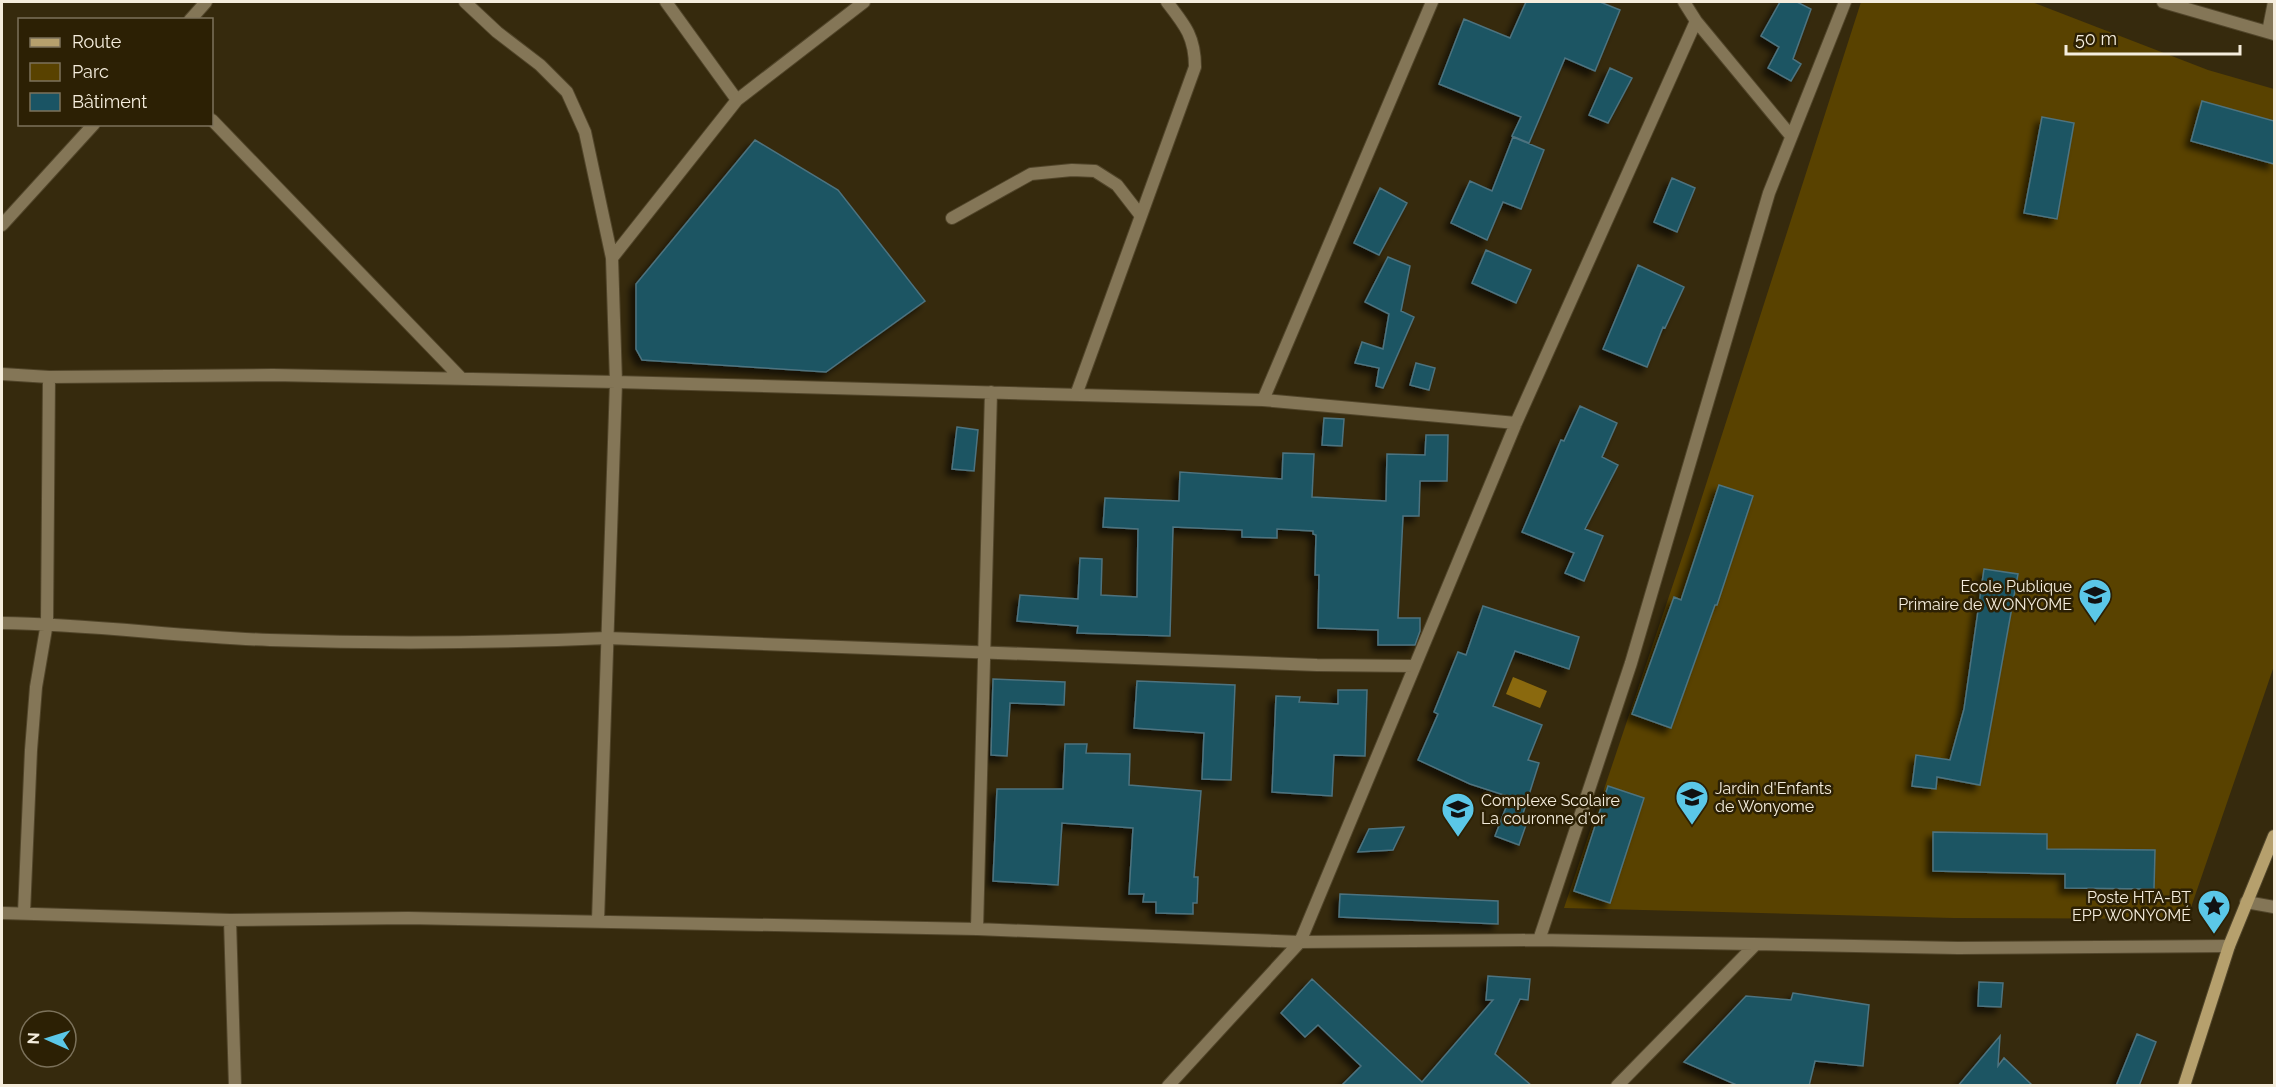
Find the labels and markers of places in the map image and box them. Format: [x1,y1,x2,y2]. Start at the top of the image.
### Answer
place label: Ecole Publique Primaire de WONYOME [1898,577,2072,614]
school or university icon: Ecole Publique Primaire de WONYOME [2077,577,2113,624]
school or university icon: Jardin d'Enfants de Wonyome [1674,779,1710,826]
place label: Jardin d'Enfants de Wonyome [1715,779,1832,816]
school or university icon: Complexe Scolaire La couronne d'or [1440,791,1476,838]
place label: Complexe Scolaire La couronne d'or [1481,791,1620,828]
place label: Poste HTA-BT EPP WONYOMÉ [2072,888,2191,925]
place icon: Poste HTA-BT EPP WONYOMÉ [2196,888,2232,935]

